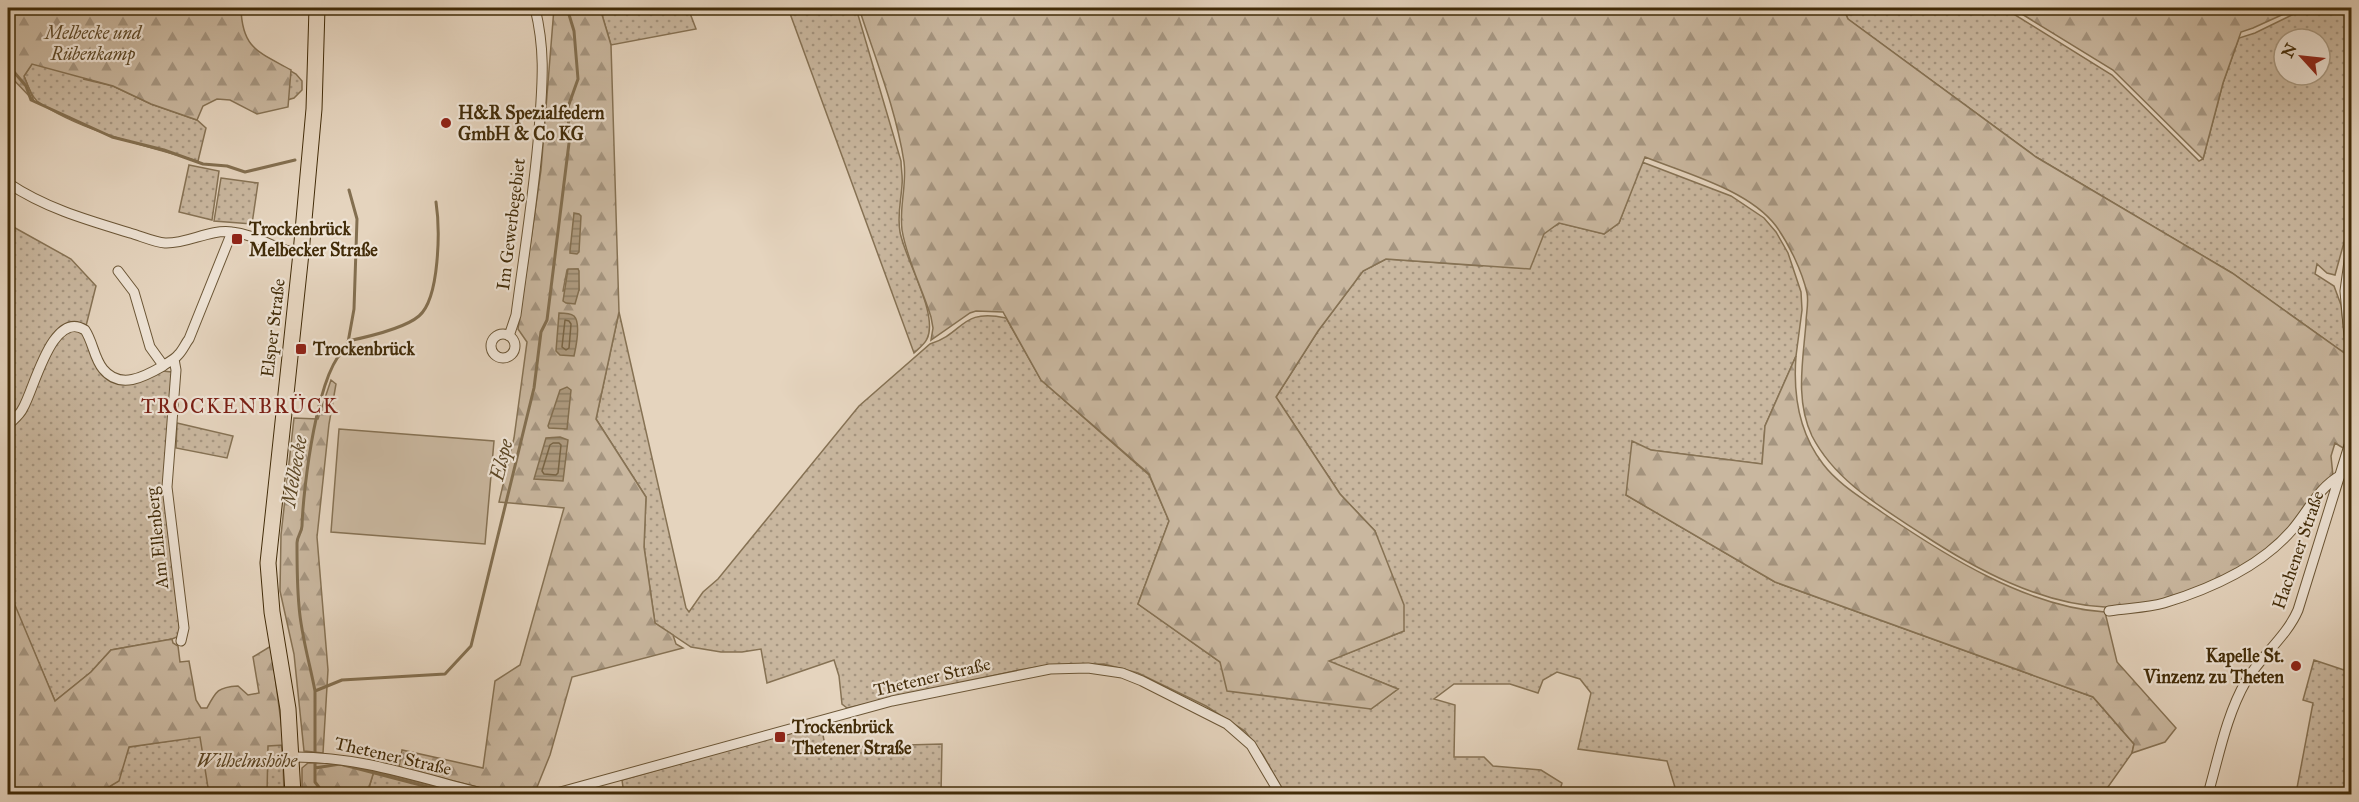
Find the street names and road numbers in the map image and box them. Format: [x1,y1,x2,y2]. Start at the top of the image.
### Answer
street label: Im Gewerbegebiet [492,156,531,291]
street label: Elsper Straße [256,277,290,379]
street label: Am Ellenberg [141,485,174,591]
street label: Hachener Straße [2267,488,2329,612]
street label: Thetener Straße [871,653,993,701]
street label: Thetener Straße [332,732,454,780]

